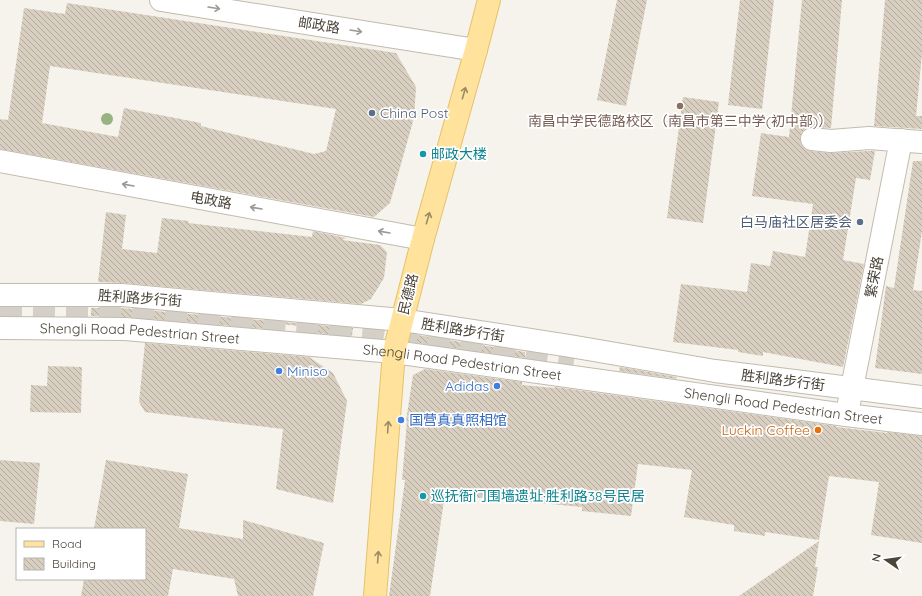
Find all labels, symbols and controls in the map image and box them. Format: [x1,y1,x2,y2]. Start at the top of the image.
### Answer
one-way arrow [207,4,220,12]
street label: 邮政路 [297,13,341,37]
one-way arrow [349,27,362,35]
one-way arrow [461,87,468,100]
marker: 南昌中学民德路校区（南昌市第三中学(初中部)） [675,101,685,111]
place label: China Post [380,104,449,122]
marker: China Post [367,108,377,118]
place label: 南昌中学民德路校区（南昌市第三中学(初中部)） [528,112,832,130]
place label: 邮政大楼 [431,145,487,163]
marker: 邮政大楼 [418,149,428,159]
one-way arrow [122,181,135,189]
street label: 电政路 [189,187,233,213]
one-way arrow [250,204,263,212]
one-way arrow [425,212,433,225]
place label: 白马庙社区居委会 [740,213,852,231]
marker: 白马庙社区居委会 [855,217,865,227]
one-way arrow [378,228,391,236]
street label: 繁荣路 [861,255,887,299]
street label: 民德路 [394,271,422,317]
street label: 胜利路步行街 [97,286,183,310]
street label: 胜利路步行街 [420,315,506,345]
street label: Shengli Road Pedestrian Street [40,319,241,348]
street label: Shengli Road Pedestrian Street [362,340,563,384]
place label: Miniso [287,362,328,380]
marker: Miniso [274,366,284,376]
street label: 胜利路步行街 [740,366,826,394]
place label: Adidas [445,377,489,395]
marker: Adidas [492,381,502,391]
street label: Shengli Road Pedestrian Street [683,384,884,428]
place label: 国营真真照相馆 [409,411,507,429]
marker: 国营真真照相馆 [396,415,406,425]
one-way arrow [384,421,392,434]
place label: Luckin Coffee [721,421,810,439]
marker: Luckin Coffee [813,425,823,435]
place label: 巡抚衙门围墙遗址·胜利路38号民居 [431,487,645,505]
marker: 巡抚衙门围墙遗址·胜利路38号民居 [418,491,428,501]
legend [16,528,146,580]
text: Road [52,536,82,551]
north arrow [866,540,906,580]
one-way arrow [375,551,382,564]
text: N [869,552,884,563]
text: Building [52,556,96,571]

